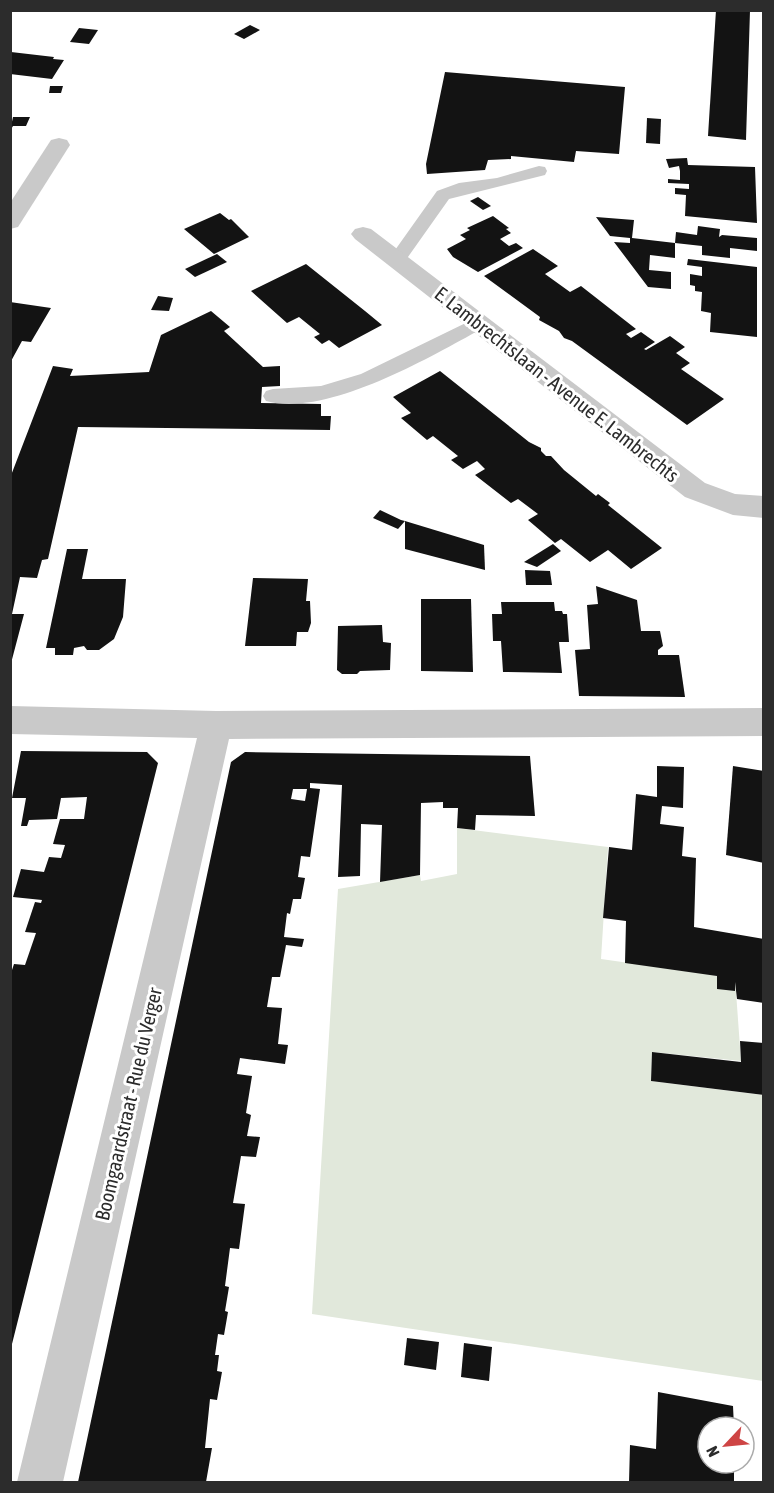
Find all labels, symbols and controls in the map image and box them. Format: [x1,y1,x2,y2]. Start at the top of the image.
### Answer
street label: E. Lambrechtslaan - Avenue E. Lambrechts [430,282,684,486]
street label: Boomgaardstraat - Rue du Verger [90,984,166,1223]
north arrow [696,1415,756,1475]
text: N [702,1443,723,1460]

